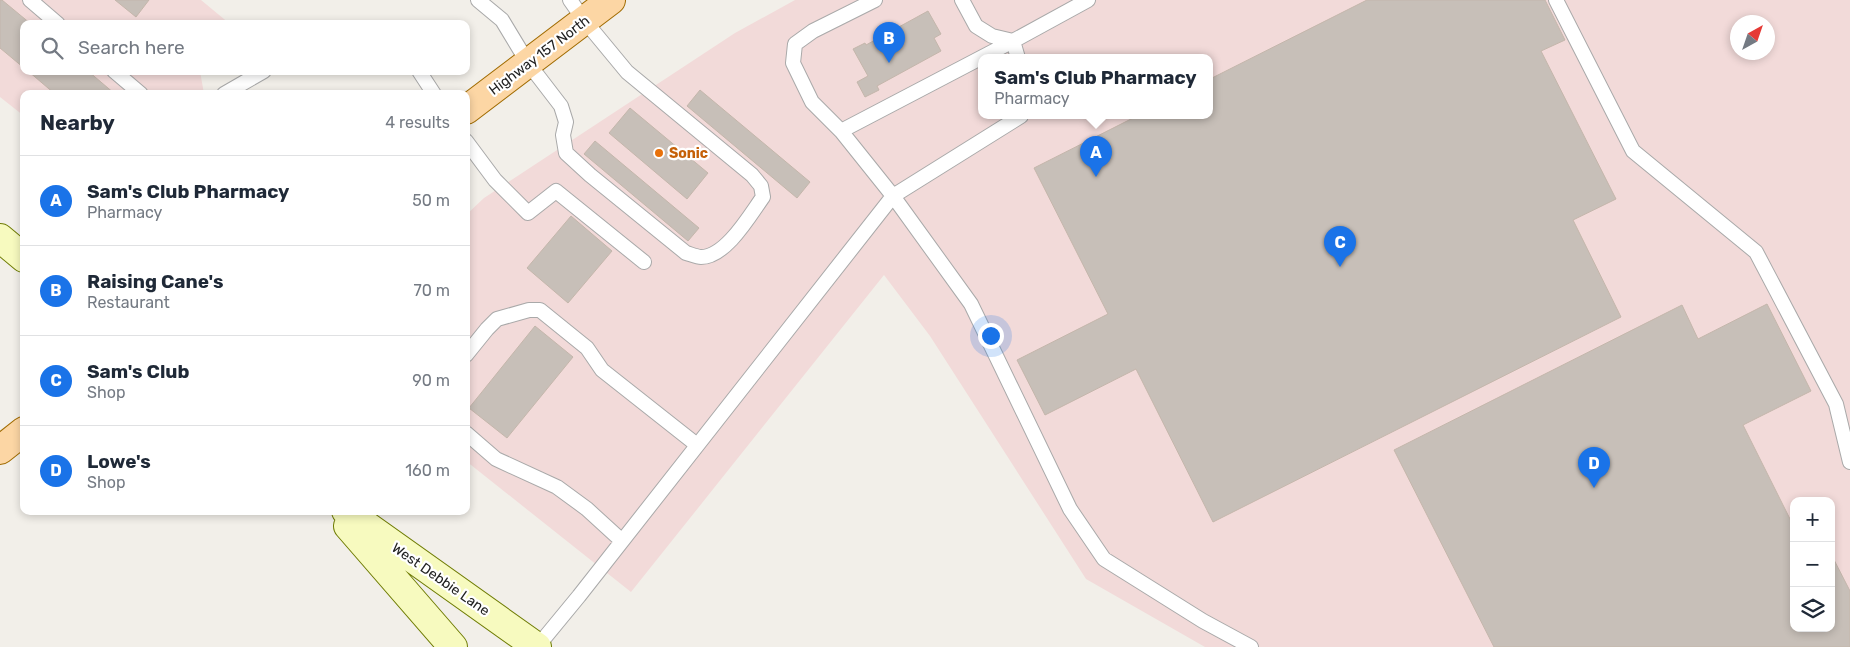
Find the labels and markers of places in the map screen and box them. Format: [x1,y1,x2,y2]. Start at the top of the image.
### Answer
pin: B [873,22,905,63]
pin: A [1080,136,1112,177]
place label: Sonic [669,145,708,162]
marker: Sonic [653,147,665,159]
pin: C [1324,226,1356,267]
pin: D [1578,447,1610,488]

